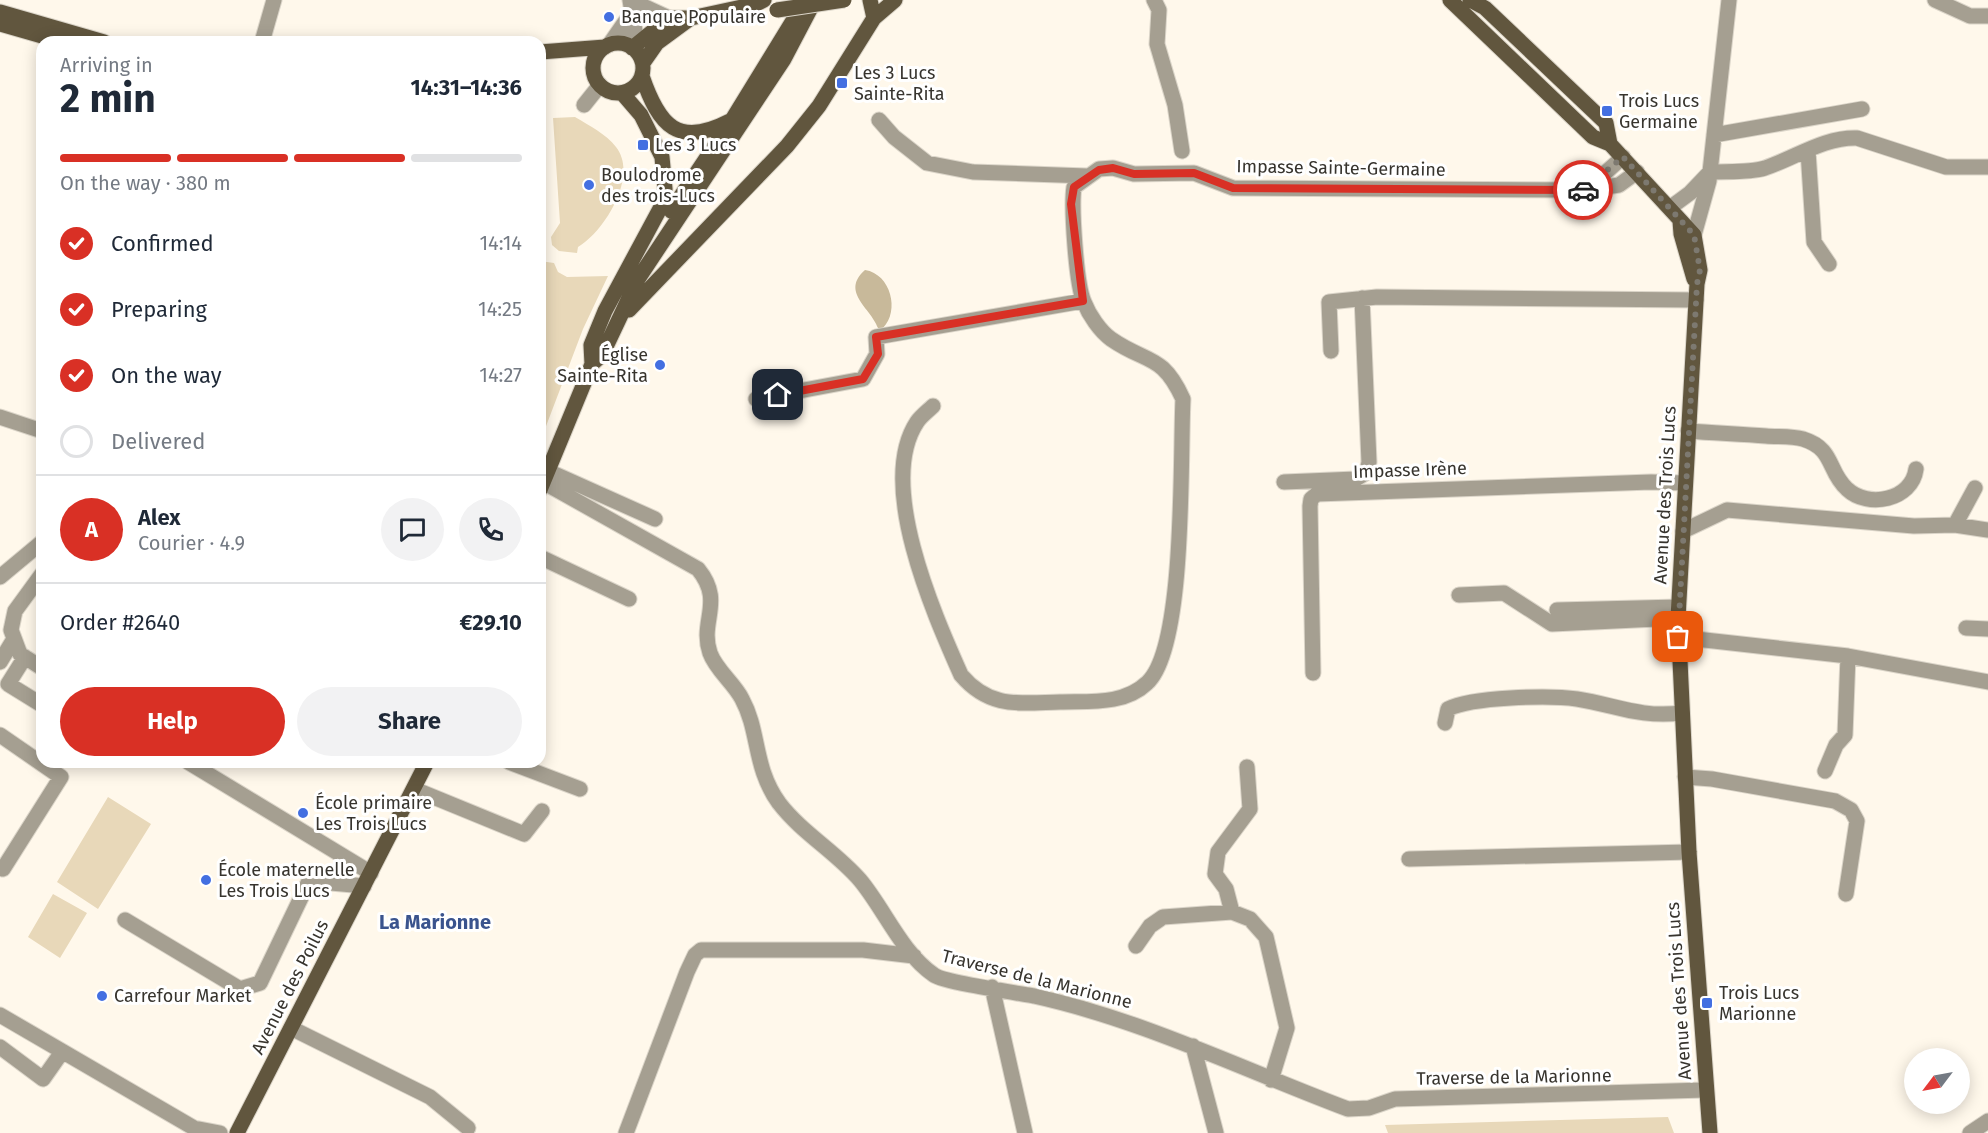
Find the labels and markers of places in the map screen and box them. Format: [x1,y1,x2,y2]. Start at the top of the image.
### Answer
place label: Banque Populaire [621,6,766,28]
marker: Banque Populaire [602,10,616,24]
place label: Les 3 Lucs Sainte-Rita [854,62,945,105]
marker: Les 3 Lucs Sainte-Rita [835,76,849,90]
place label: Trois Lucs Germaine [1619,90,1699,133]
marker: Trois Lucs Germaine [1600,104,1614,118]
place label: Les 3 Lucs [655,134,736,156]
marker: Les 3 Lucs [636,138,650,152]
place label: Boulodrome des trois-Lucs [601,164,715,207]
marker: Boulodrome des trois-Lucs [582,178,596,192]
place label: Église Sainte-Rita [557,343,648,387]
marker: Église Sainte-Rita [653,358,667,372]
pin [752,369,803,420]
pin [1652,611,1703,662]
place label: École primaire Les Trois Lucs [315,791,432,835]
marker: École primaire Les Trois Lucs [296,806,310,820]
place label: École maternelle Les Trois Lucs [218,858,355,902]
marker: École maternelle Les Trois Lucs [199,873,213,887]
place label: Trois Lucs Marionne [1719,982,1799,1025]
place label: Carrefour Market [114,985,252,1007]
marker: Carrefour Market [95,989,109,1003]
marker: Trois Lucs Marionne [1700,996,1714,1010]

